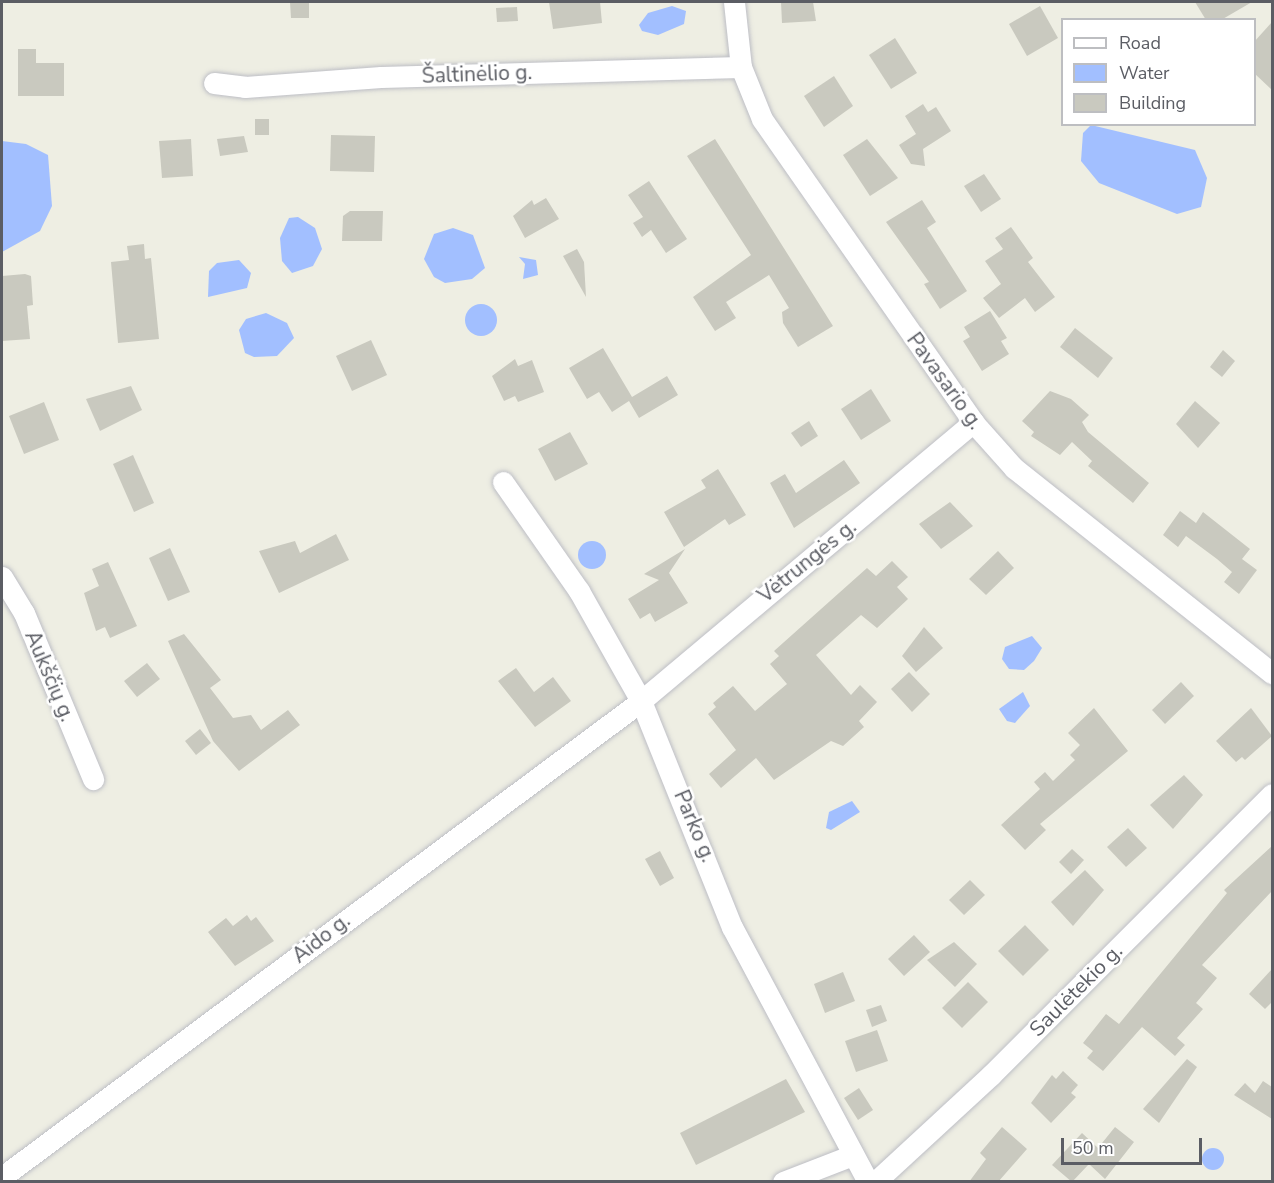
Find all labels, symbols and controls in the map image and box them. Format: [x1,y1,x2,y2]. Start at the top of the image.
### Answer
legend [1061,18,1256,126]
text: Road [1119,31,1161,55]
street label: Šaltinėlio g. [421,59,533,89]
text: Water [1119,61,1170,85]
text: Building [1119,91,1186,115]
street label: Pavasario g. [901,328,989,434]
street label: Vėtrungės g. [753,514,861,608]
street label: Aukščių g. [20,627,80,725]
street label: Parko g. [669,786,721,866]
street label: Aido g. [287,908,355,968]
street label: Saulėtekio g. [1024,938,1128,1042]
scale bar [1064,1126,1205,1164]
text: 50 m [1072,1136,1114,1160]

